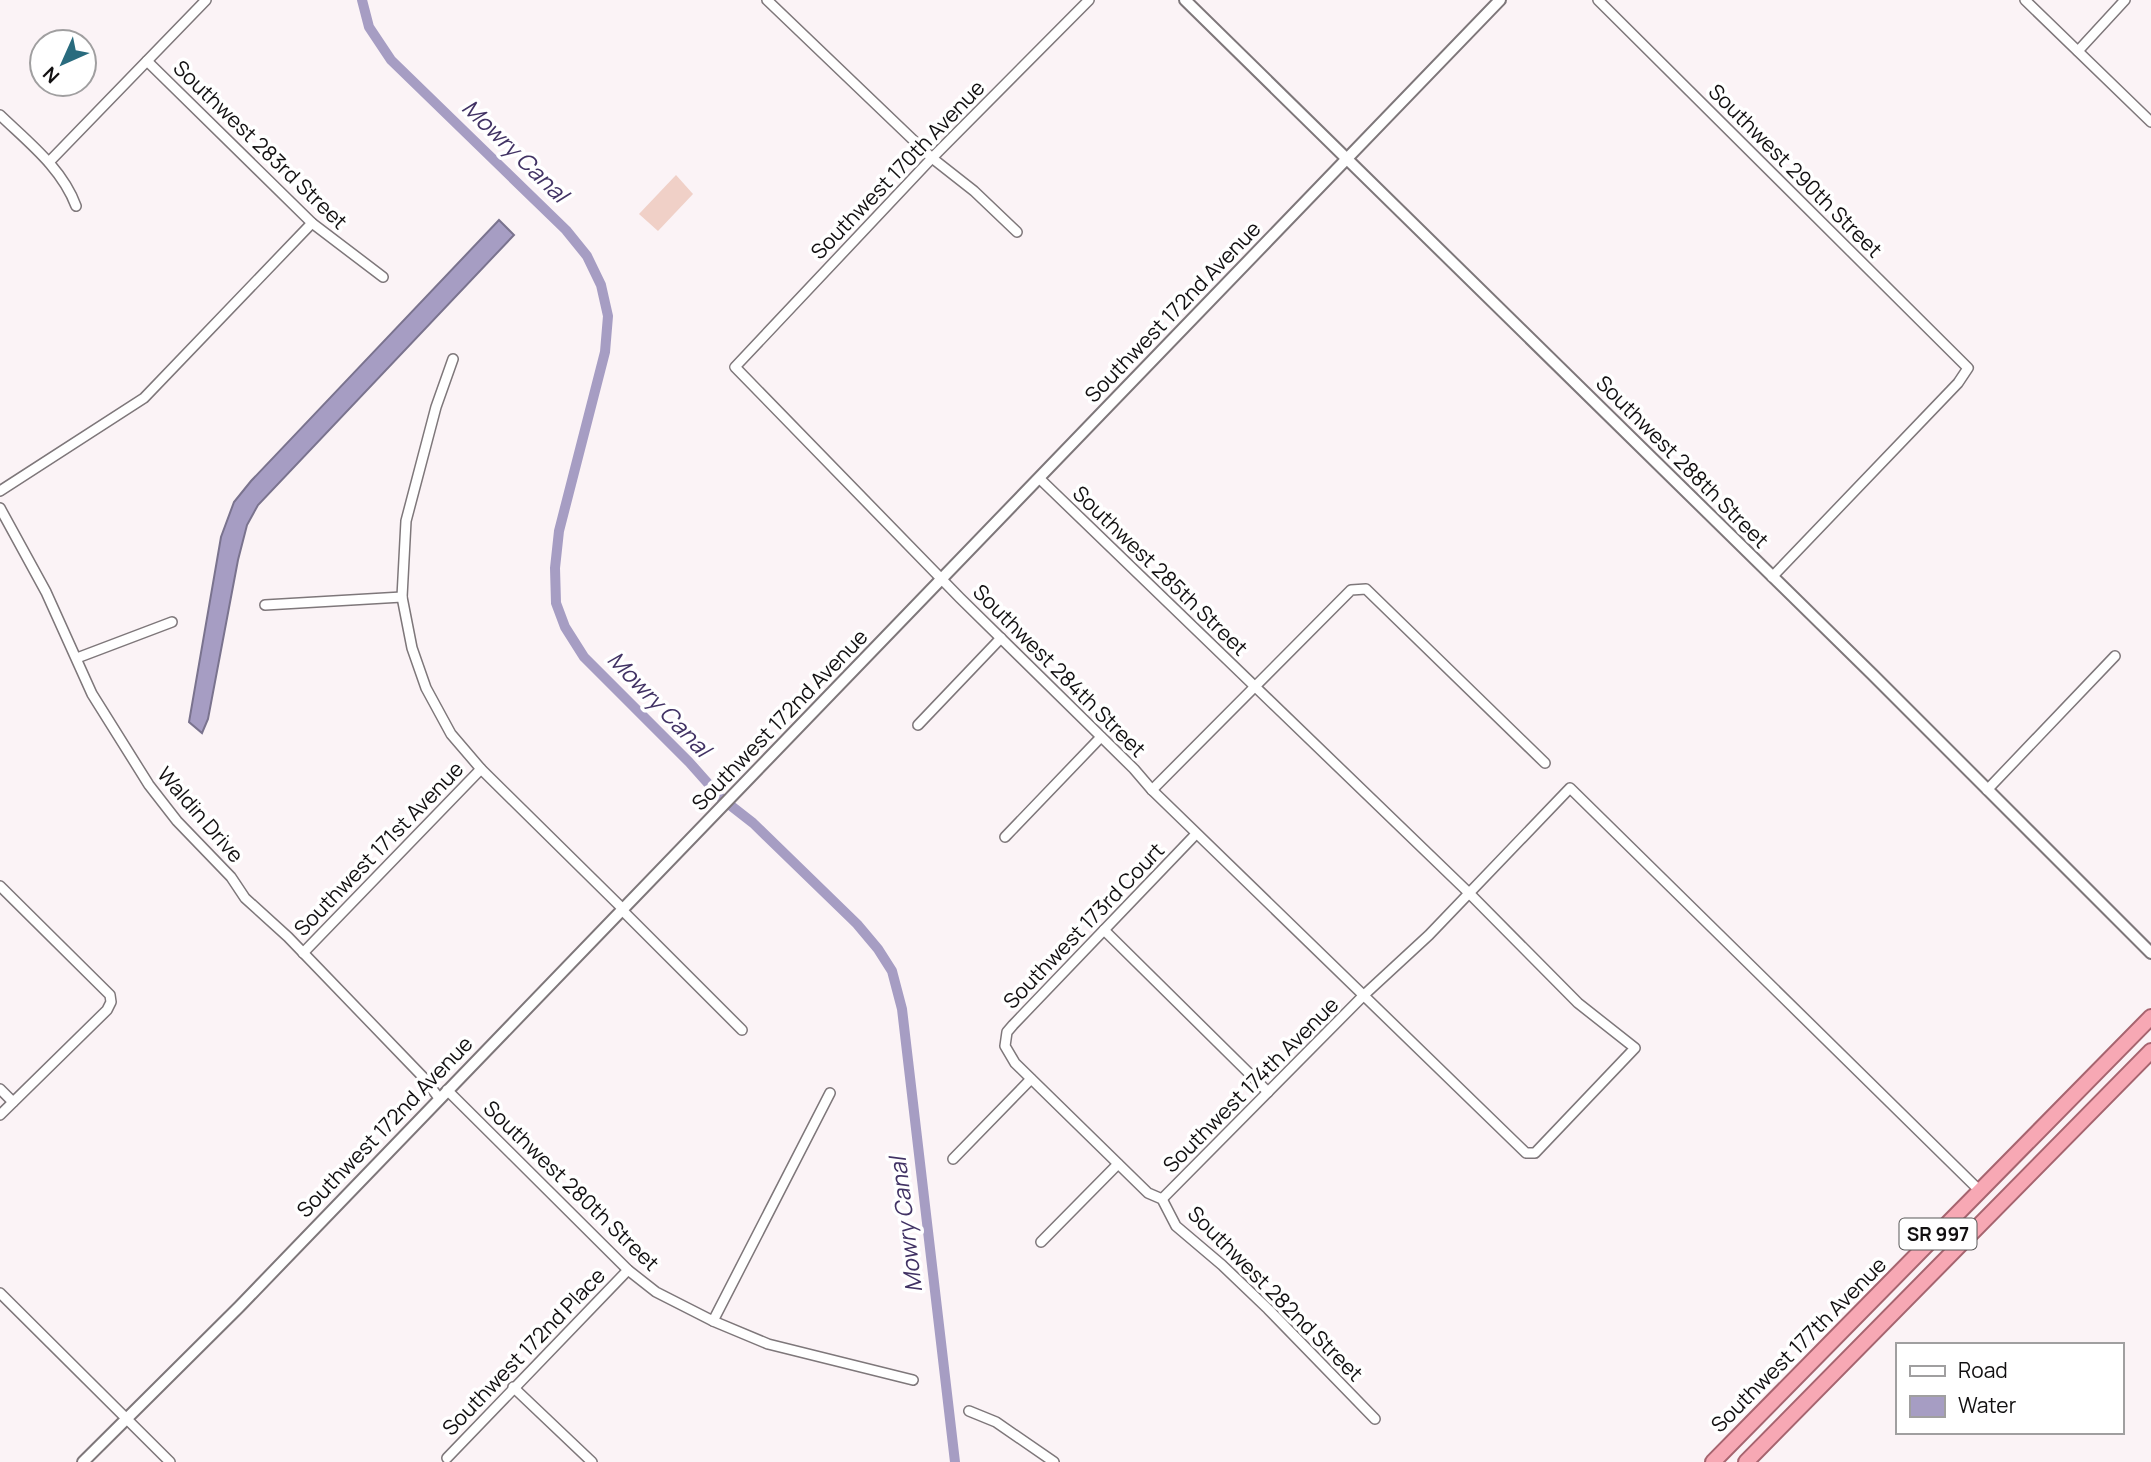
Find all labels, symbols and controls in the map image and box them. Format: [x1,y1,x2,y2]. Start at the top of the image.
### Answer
north arrow [28,28,98,98]
street label: Southwest 283rd Street [168,54,354,235]
text: N [37,61,65,89]
street label: Southwest 170th Avenue [804,74,990,265]
street label: Southwest 290th Street [1703,77,1889,263]
water label: Mowry Canal [456,92,578,211]
street label: Southwest 172nd Avenue [1078,215,1266,408]
street label: Southwest 288th Street [1590,369,1775,554]
street label: Southwest 285th Street [1067,479,1254,661]
street label: Southwest 284th Street [967,578,1152,763]
street label: Southwest 172nd Avenue [685,623,873,816]
water label: Mowry Canal [601,643,720,765]
street label: Southwest 171st Avenue [287,755,469,942]
street label: Waldin Drive [151,760,250,868]
street label: Southwest 173rd Court [997,836,1170,1014]
street label: Southwest 174th Avenue [1156,990,1344,1178]
street label: Southwest 172nd Avenue [290,1030,478,1223]
street label: Southwest 280th Street [478,1094,666,1277]
water label: Mowry Canal [881,1153,929,1295]
street label: Southwest 282nd Street [1182,1200,1369,1387]
road number: SR 997 [1899,1218,1976,1250]
street label: Southwest 177th Avenue [1705,1251,1892,1438]
street label: Southwest 172nd Place [436,1261,611,1441]
legend [1896,1343,2123,1434]
text: Road [1958,1356,2008,1384]
text: Water [1958,1391,2017,1419]

